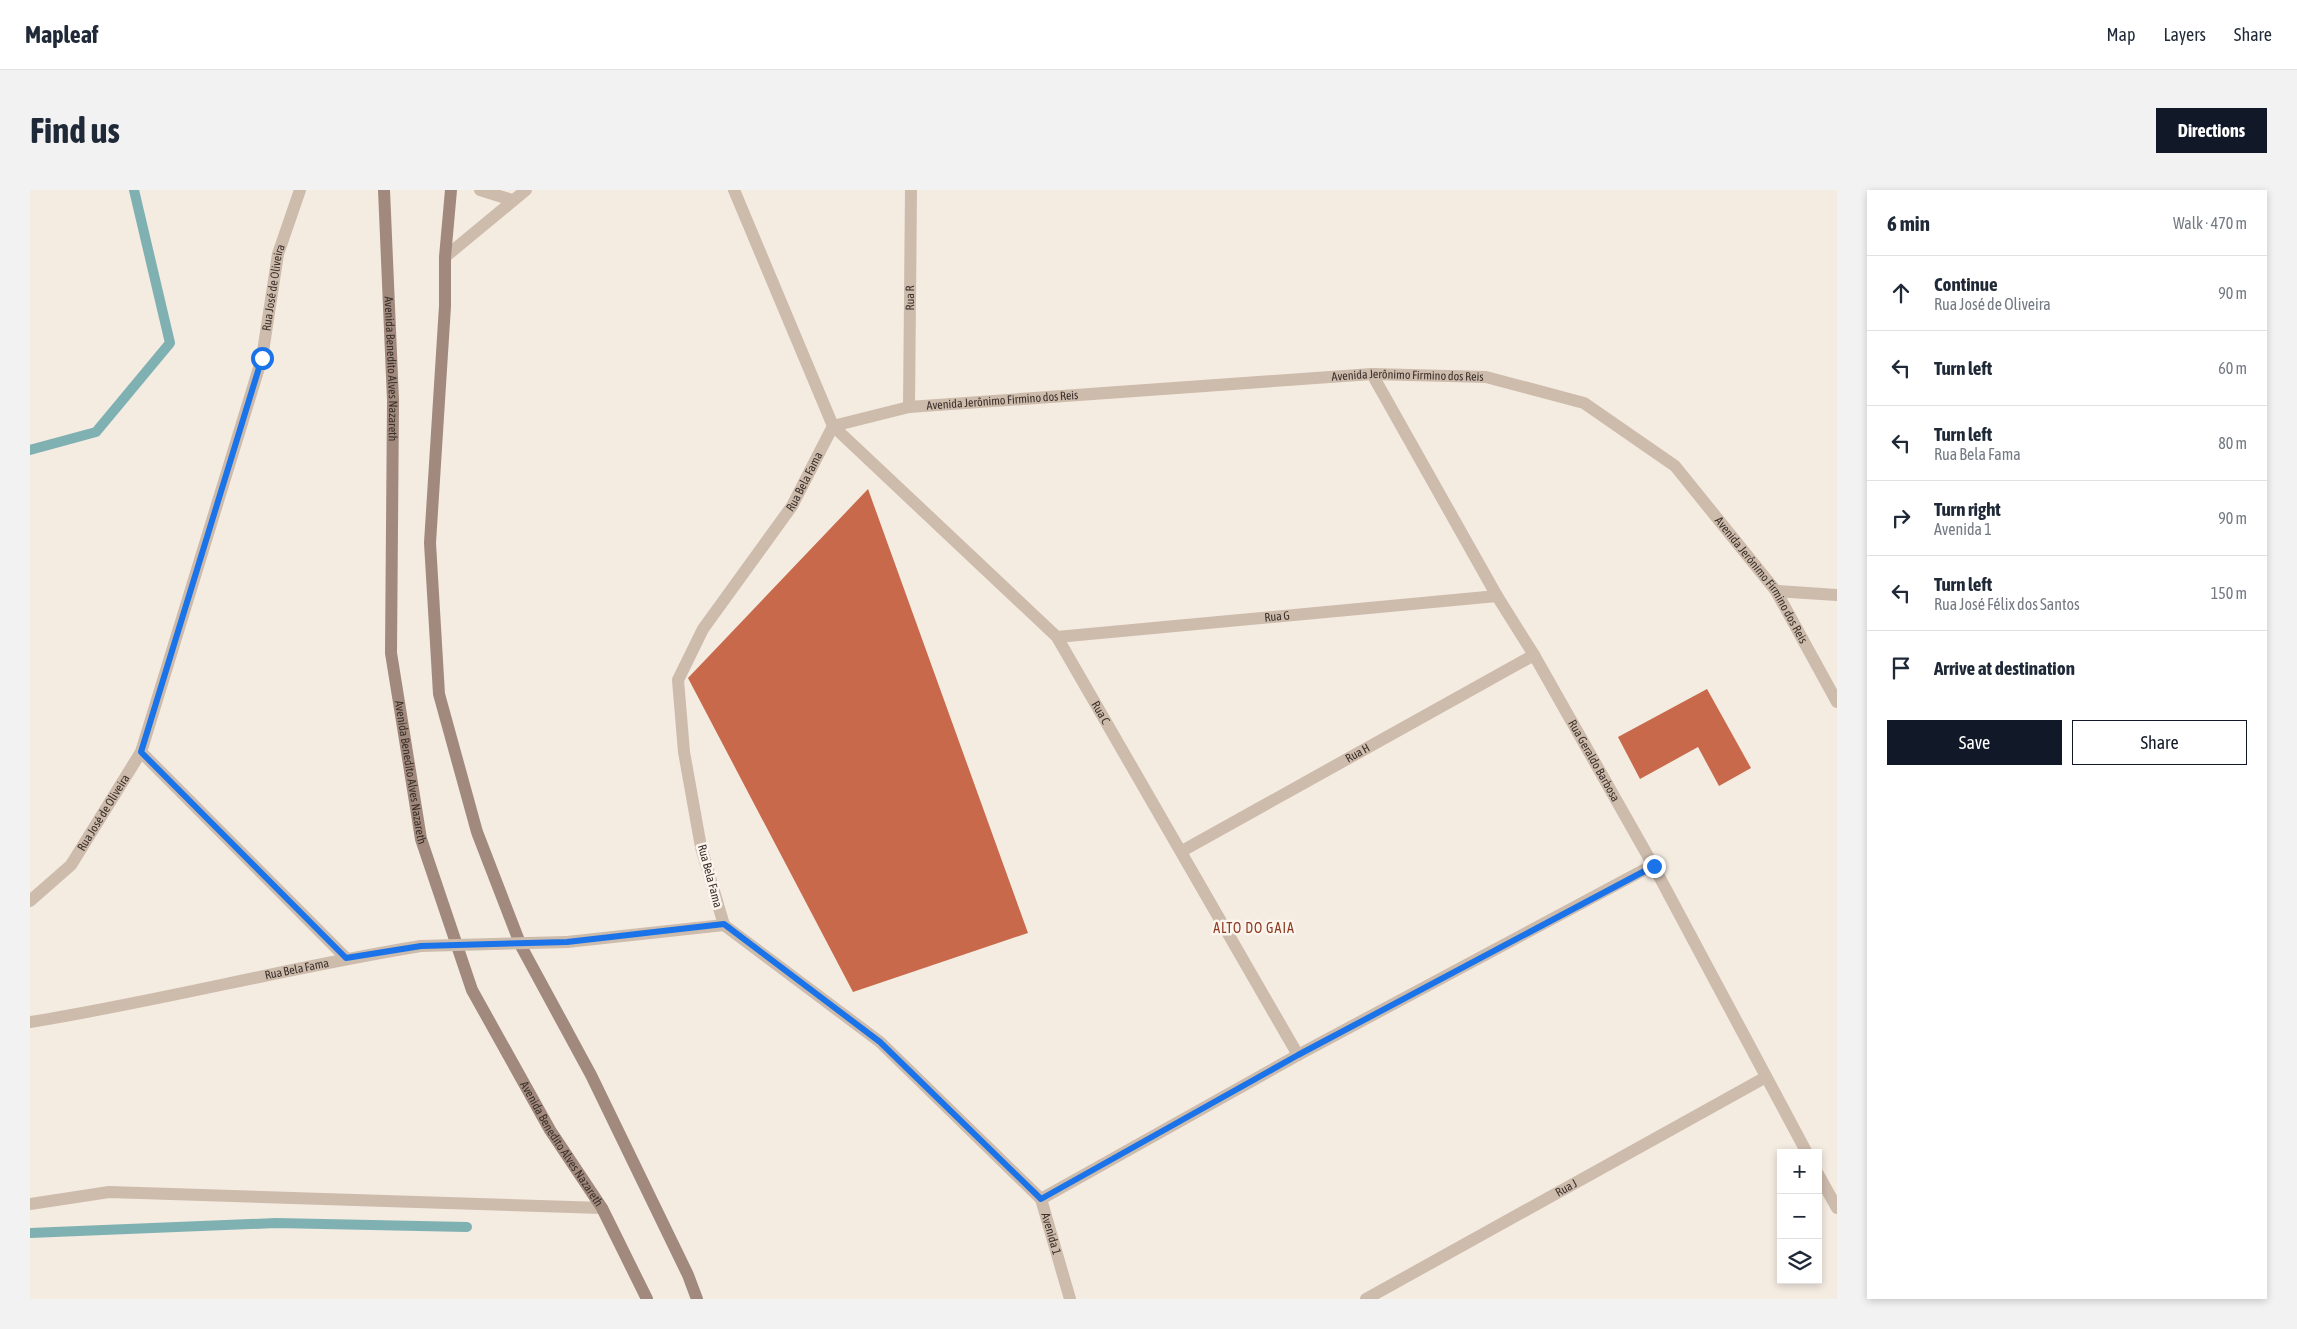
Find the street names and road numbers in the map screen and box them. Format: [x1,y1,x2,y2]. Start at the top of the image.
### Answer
street label: Rua José de Oliveira [259,242,288,332]
street label: Rua R [903,285,917,311]
street label: Avenida Benedito Alves Nazareth [382,296,400,441]
street label: Avenida Jerônimo Firmino dos Reis [1331,367,1484,384]
street label: Avenida Jerônimo Firmino dos Reis [926,388,1079,413]
street label: Rua Bela Fama [783,450,826,514]
street label: Avenida Jerônimo Firmino dos Reis [1712,514,1810,646]
street label: Rua G [1264,608,1290,625]
street label: Avenida Benedito Alves Nazareth [392,699,429,846]
street label: Rua C [1088,699,1113,727]
street label: Rua Geraldo Barbosa [1565,717,1623,804]
street label: Rua H [1343,741,1372,766]
street label: Rua José de Oliveira [74,772,132,854]
street label: Rua Bela Fama [695,843,725,909]
street label: Rua Bela Fama [263,956,330,983]
street label: Avenida Benedito Alves Nazareth [517,1079,606,1209]
street label: Rua J [1553,1176,1580,1200]
street label: Avenida 1 [1038,1211,1064,1257]

